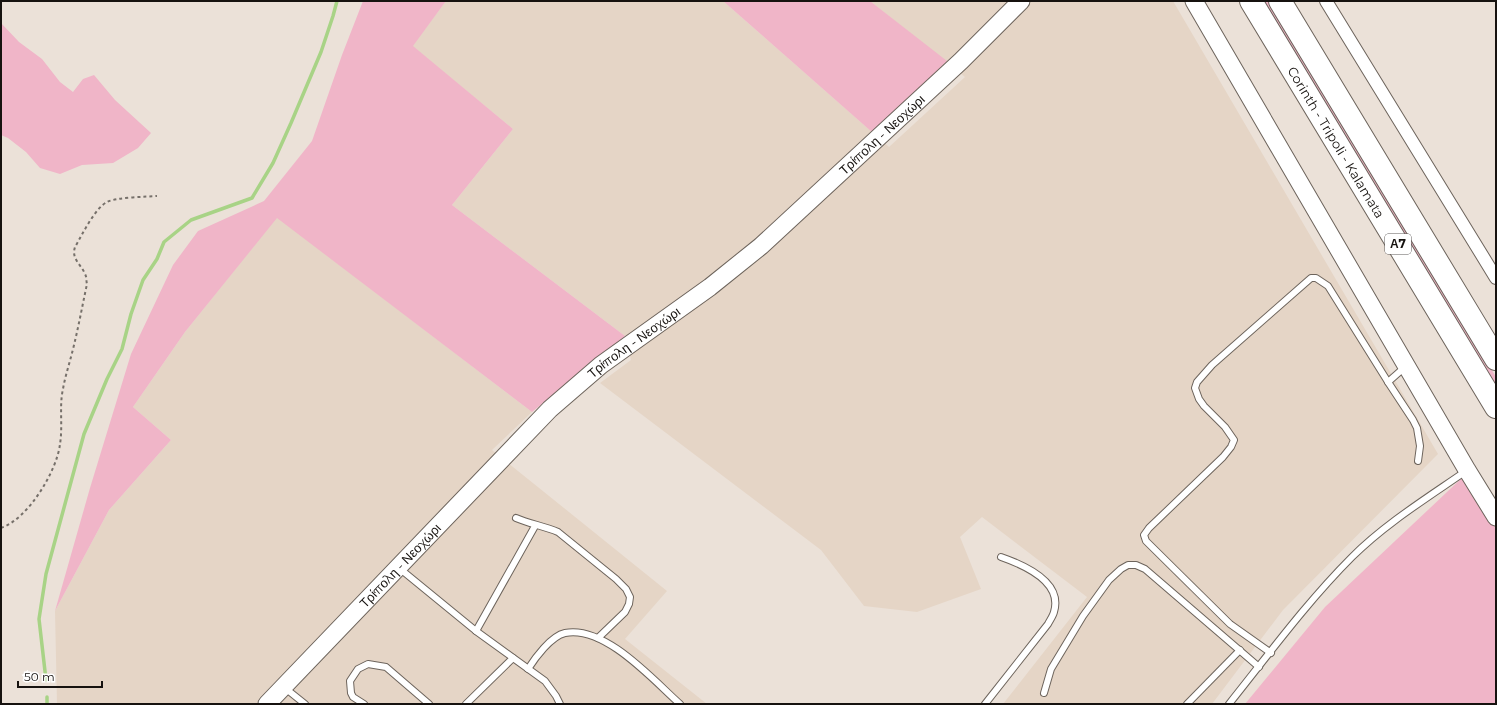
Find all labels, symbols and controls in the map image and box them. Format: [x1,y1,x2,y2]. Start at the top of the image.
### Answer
street label: Corinth - Tripoli - Kalamata [1284,64,1388,221]
street label: Τρίπολη - Νεοχώρι [836,91,928,178]
road number: Α7 [1385,234,1411,254]
street label: Τρίπολη - Νεοχώρι [584,303,683,381]
street label: Τρίπολη - Νεοχώρι [356,520,444,611]
scale bar [18,663,102,689]
text: 50 m [24,669,55,684]

